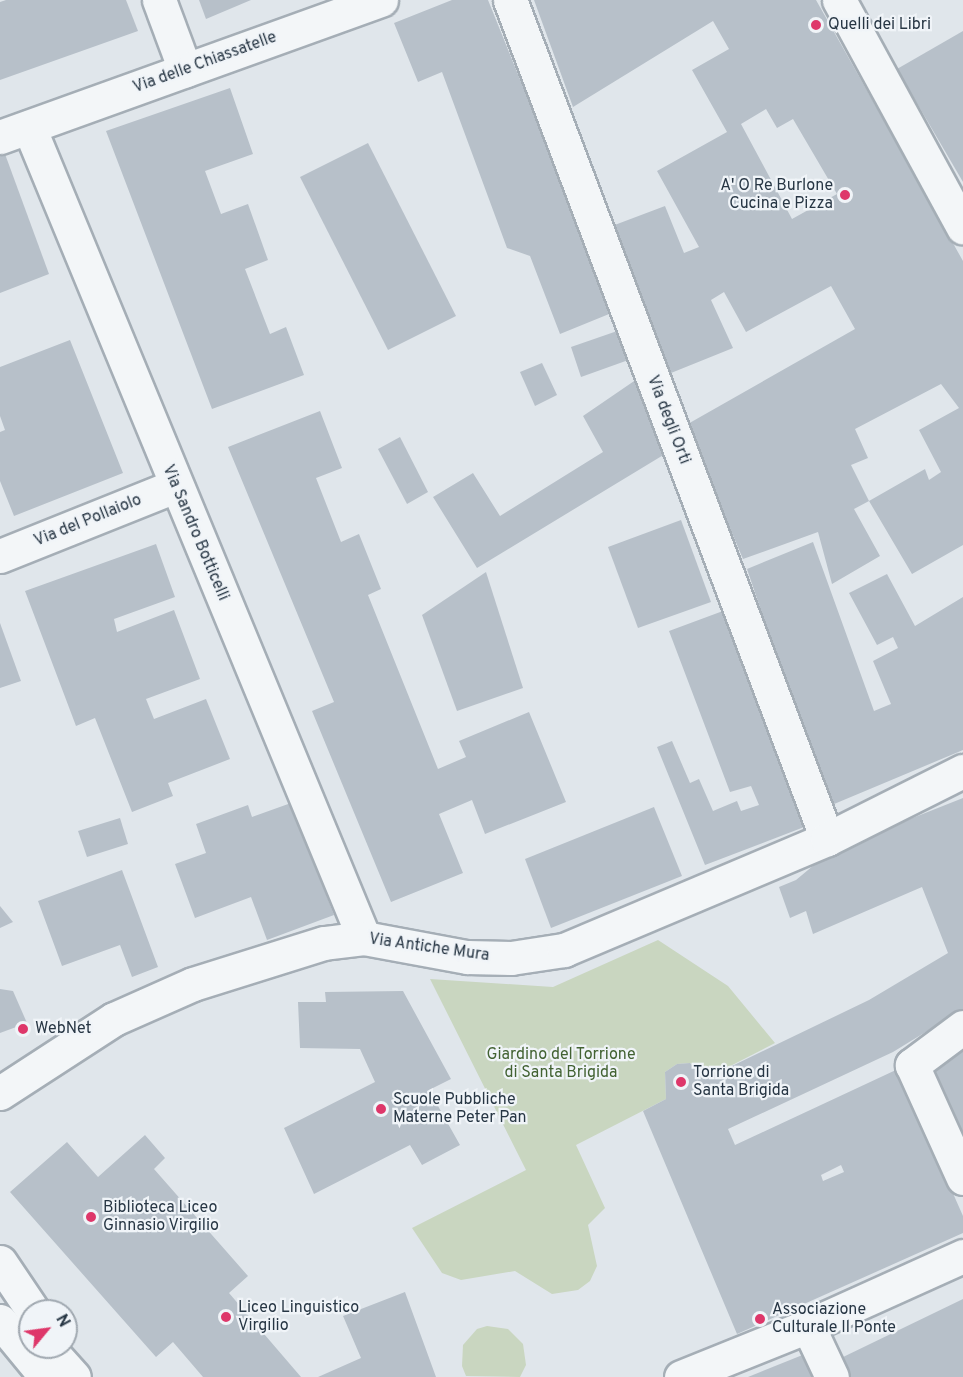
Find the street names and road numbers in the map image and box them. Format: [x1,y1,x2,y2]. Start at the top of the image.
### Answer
street label: Via delle Chiassatelle [131,28,279,98]
street label: Via degli Orti [642,373,694,467]
street label: Via Sandro Botticelli [158,462,232,604]
street label: Via del Pollaiolo [31,491,145,551]
street label: Via Antiche Mura [367,930,491,966]

